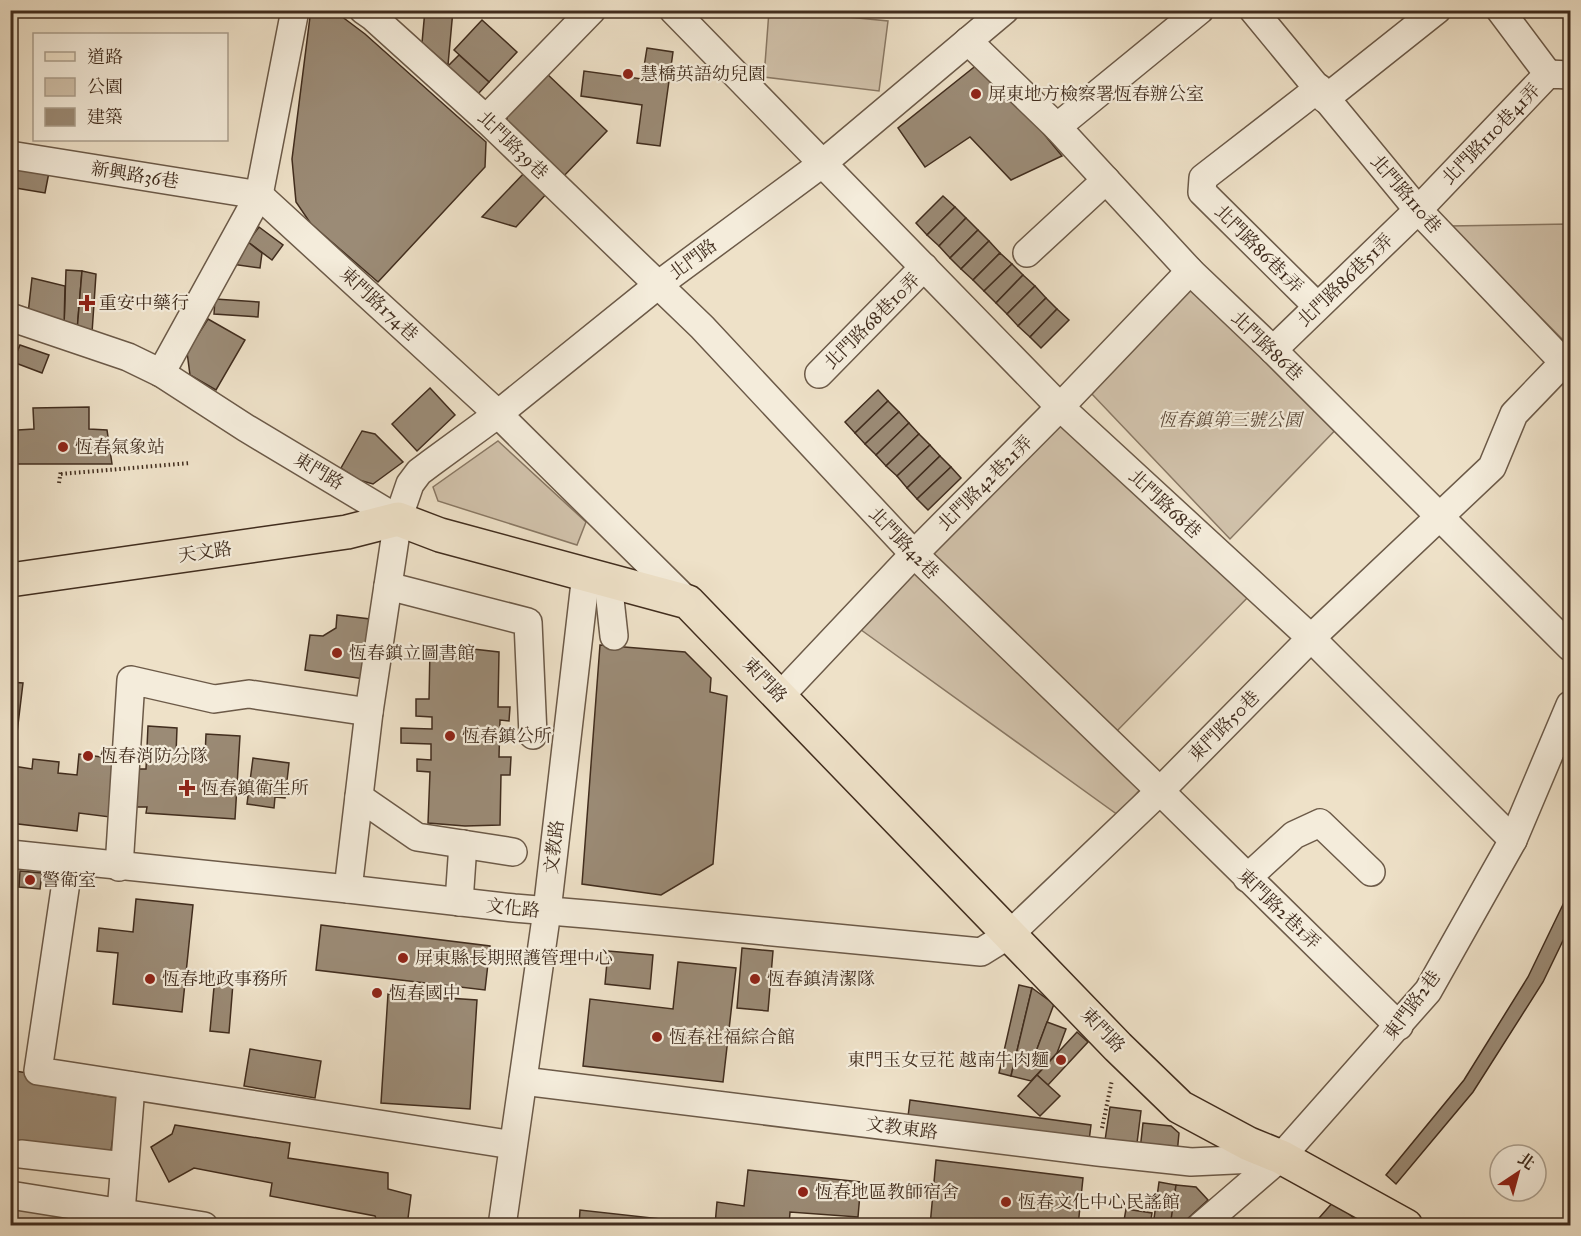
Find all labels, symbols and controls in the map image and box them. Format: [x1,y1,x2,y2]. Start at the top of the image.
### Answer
legend [33,33,228,141]
text: 道路 [87,46,123,68]
place label: 慧橋英語幼兒園 [640,63,766,85]
marker: 慧橋英語幼兒園 [621,67,635,81]
text: 公園 [87,76,123,98]
street label: 北門路110巷41弄 [1437,79,1545,189]
place label: 屏東地方檢察署恆春辦公室 [988,83,1204,105]
marker: 屏東地方檢察署恆春辦公室 [969,87,983,101]
text: 建築 [87,106,123,128]
street label: 北門路39巷 [473,106,553,184]
street label: 北門路110巷 [1366,150,1446,238]
street label: 新興路36巷 [90,157,180,193]
street label: 北門路86巷1弄 [1210,200,1308,298]
street label: 北門路86巷51弄 [1293,229,1397,331]
street label: 北門路 [665,234,721,284]
street label: 東門路174巷 [336,262,422,346]
street label: 北門路68巷10弄 [820,269,924,373]
place label: 重安中藥行 [99,292,189,314]
marker: 重安中藥行 [80,296,94,310]
street label: 北門路86巷 [1227,307,1307,385]
park label: 恆春鎮第三號公園 [1158,409,1305,431]
street label: 北門路42巷21弄 [933,431,1037,535]
place label: 恆春氣象站 [75,436,165,458]
marker: 恆春氣象站 [56,440,70,454]
street label: 東門路 [290,448,348,494]
street label: 北門路68巷 [1124,465,1206,543]
street label: 北門路42巷 [865,503,943,583]
street label: 天文路 [177,537,233,567]
place label: 恆春鎮立圖書館 [349,642,475,664]
marker: 恆春鎮立圖書館 [330,646,344,660]
street label: 東門路 [738,653,792,707]
street label: 東門路50巷 [1184,686,1264,766]
place label: 恆春鎮公所 [462,725,552,747]
marker: 恆春鎮公所 [443,729,457,743]
place label: 恆春消防分隊 [100,745,208,767]
marker: 恆春消防分隊 [81,749,95,763]
place label: 恆春鎮衛生所 [201,777,309,799]
marker: 恆春鎮衛生所 [178,779,196,797]
street label: 文教路 [540,819,568,875]
street label: 東門路2巷1弄 [1233,864,1325,954]
place label: 警衛室 [42,869,96,891]
marker: 警衛室 [23,873,37,887]
street label: 文化路 [485,894,541,922]
place label: 屏東縣長期照護管理中心 [415,947,613,969]
marker: 屏東縣長期照護管理中心 [396,951,410,965]
street label: 東門路2巷 [1379,966,1445,1044]
place label: 恆春地政事務所 [162,968,288,990]
place label: 恆春鎮清潔隊 [767,968,875,990]
marker: 恆春地政事務所 [143,972,157,986]
marker: 恆春鎮清潔隊 [748,972,762,986]
place label: 恆春國中 [389,982,461,1004]
marker: 恆春國中 [370,986,384,1000]
street label: 東門路 [1076,1003,1130,1057]
place label: 恆春社福綜合館 [669,1026,795,1048]
marker: 恆春社福綜合館 [650,1030,664,1044]
place label: 東門玉女豆花 越南牛肉麵 [847,1049,1049,1071]
marker: 東門玉女豆花 越南牛肉麵 [1054,1053,1068,1067]
street label: 文教東路 [865,1113,939,1143]
north arrow [1488,1143,1548,1203]
text: 北 [1514,1149,1539,1174]
place label: 恆春地區教師宿舍 [815,1181,959,1203]
marker: 恆春地區教師宿舍 [796,1185,810,1199]
place label: 恆春文化中心民謠館 [1018,1191,1180,1213]
marker: 恆春文化中心民謠館 [999,1195,1013,1209]

